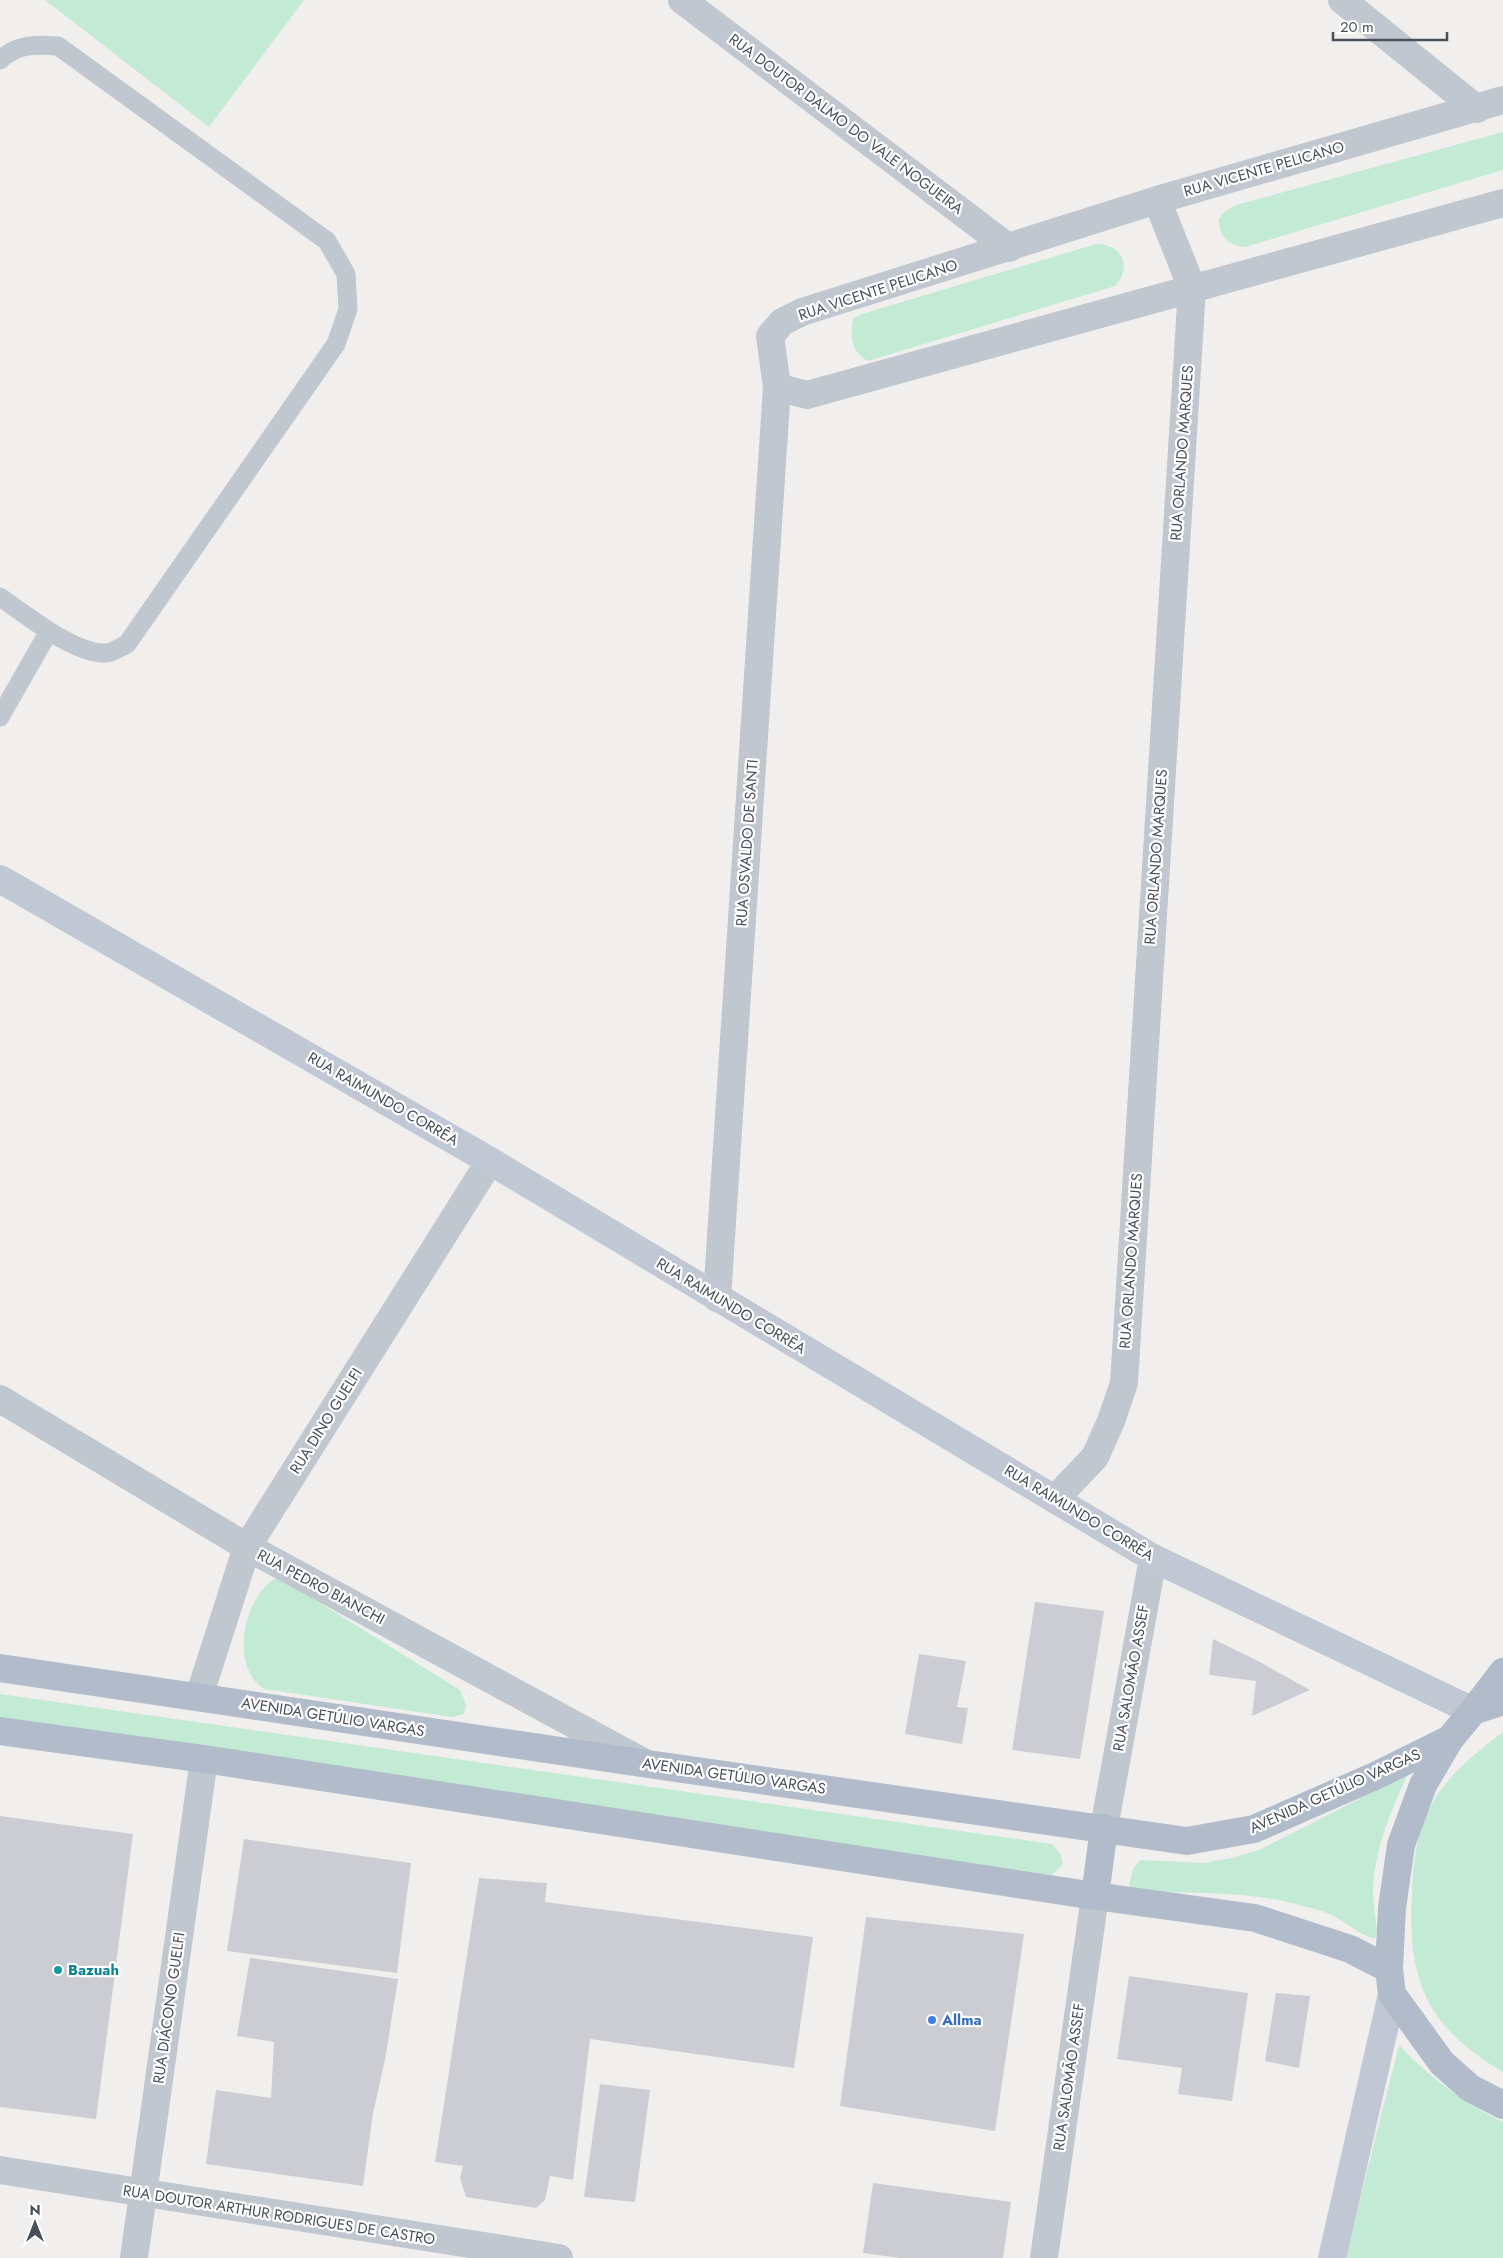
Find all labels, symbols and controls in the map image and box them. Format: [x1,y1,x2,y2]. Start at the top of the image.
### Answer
scale bar [1333,10,1447,42]
text: 20 m [1340,16,1374,38]
street label: RUA DOUTOR DALMO DO VALE NOGUEIRA [724,28,968,220]
street label: RUA VICENTE PELICANO [1181,136,1347,202]
street label: RUA VICENTE PELICANO [796,254,960,326]
street label: RUA ORLANDO MARQUES [1165,365,1199,541]
street label: RUA OSVALDO DE SANTI [730,759,764,927]
street label: RUA ORLANDO MARQUES [1139,769,1173,945]
street label: RUA RAIMUNDO CORRÊA [303,1047,463,1151]
street label: RUA ORLANDO MARQUES [1114,1173,1148,1349]
street label: RUA RAIMUNDO CORRÊA [652,1253,810,1360]
street label: RUA DINO GUELFI [285,1364,367,1478]
street label: RUA RAIMUNDO CORRÊA [1000,1460,1158,1567]
street label: RUA PEDRO BIANCHI [253,1544,389,1630]
street label: RUA SALOMÃO ASSEF [1107,1603,1155,1753]
street label: AVENIDA GETÚLIO VARGAS [240,1692,426,1742]
street label: AVENIDA GETÚLIO VARGAS [1246,1743,1424,1839]
street label: AVENIDA GETÚLIO VARGAS [641,1752,827,1800]
street label: RUA DIÁCONO GUELFI [147,1931,191,2085]
place label: Bazuah [68,1959,119,1981]
marker: Bazuah [52,1964,64,1976]
street label: RUA SALOMÃO ASSEF [1048,2002,1090,2152]
place label: Allma [941,2009,982,2031]
marker: Allma [926,2014,938,2026]
street label: RUA DOUTOR ARTHUR RODRIGUES DE CASTRO [121,2179,437,2251]
north arrow [10,2198,60,2248]
text: N [29,2200,41,2220]

